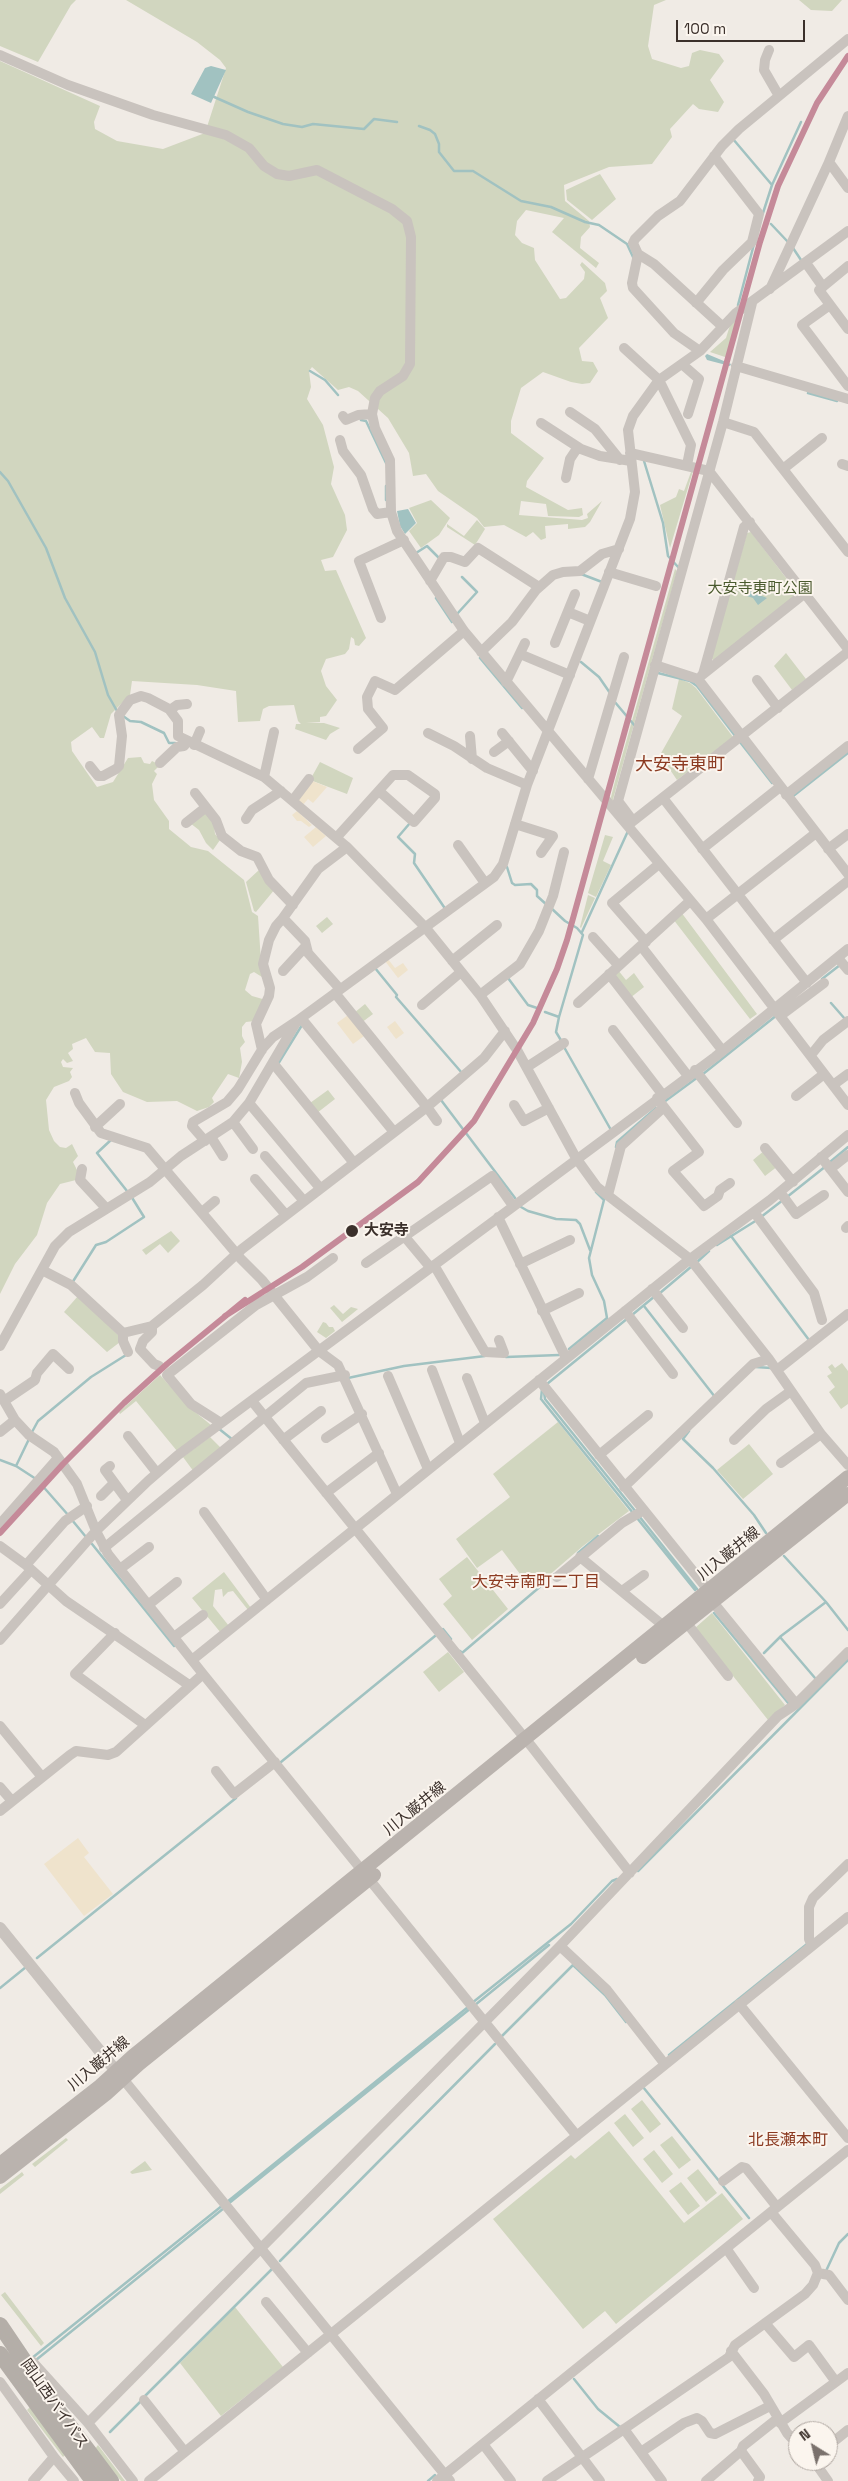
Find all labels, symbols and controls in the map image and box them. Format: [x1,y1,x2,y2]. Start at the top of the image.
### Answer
scale bar [678,10,807,42]
text: 100 m [684,19,726,38]
park label: 大安寺東町公園 [708,580,812,598]
district label: 大安寺東町 [635,754,725,776]
place label: 大安寺 [364,1222,409,1240]
marker: 大安寺 [344,1223,360,1239]
street label: 川入巌井線 [694,1523,764,1585]
district label: 大安寺南町二丁目 [472,1573,600,1593]
street label: 川入巌井線 [380,1778,450,1840]
street label: 川入巌井線 [64,2033,134,2095]
district label: 北長瀬本町 [748,2131,828,2151]
street label: 岡山西バイパス [17,2356,91,2452]
north arrow [788,2421,838,2471]
text: N [796,2425,814,2445]

